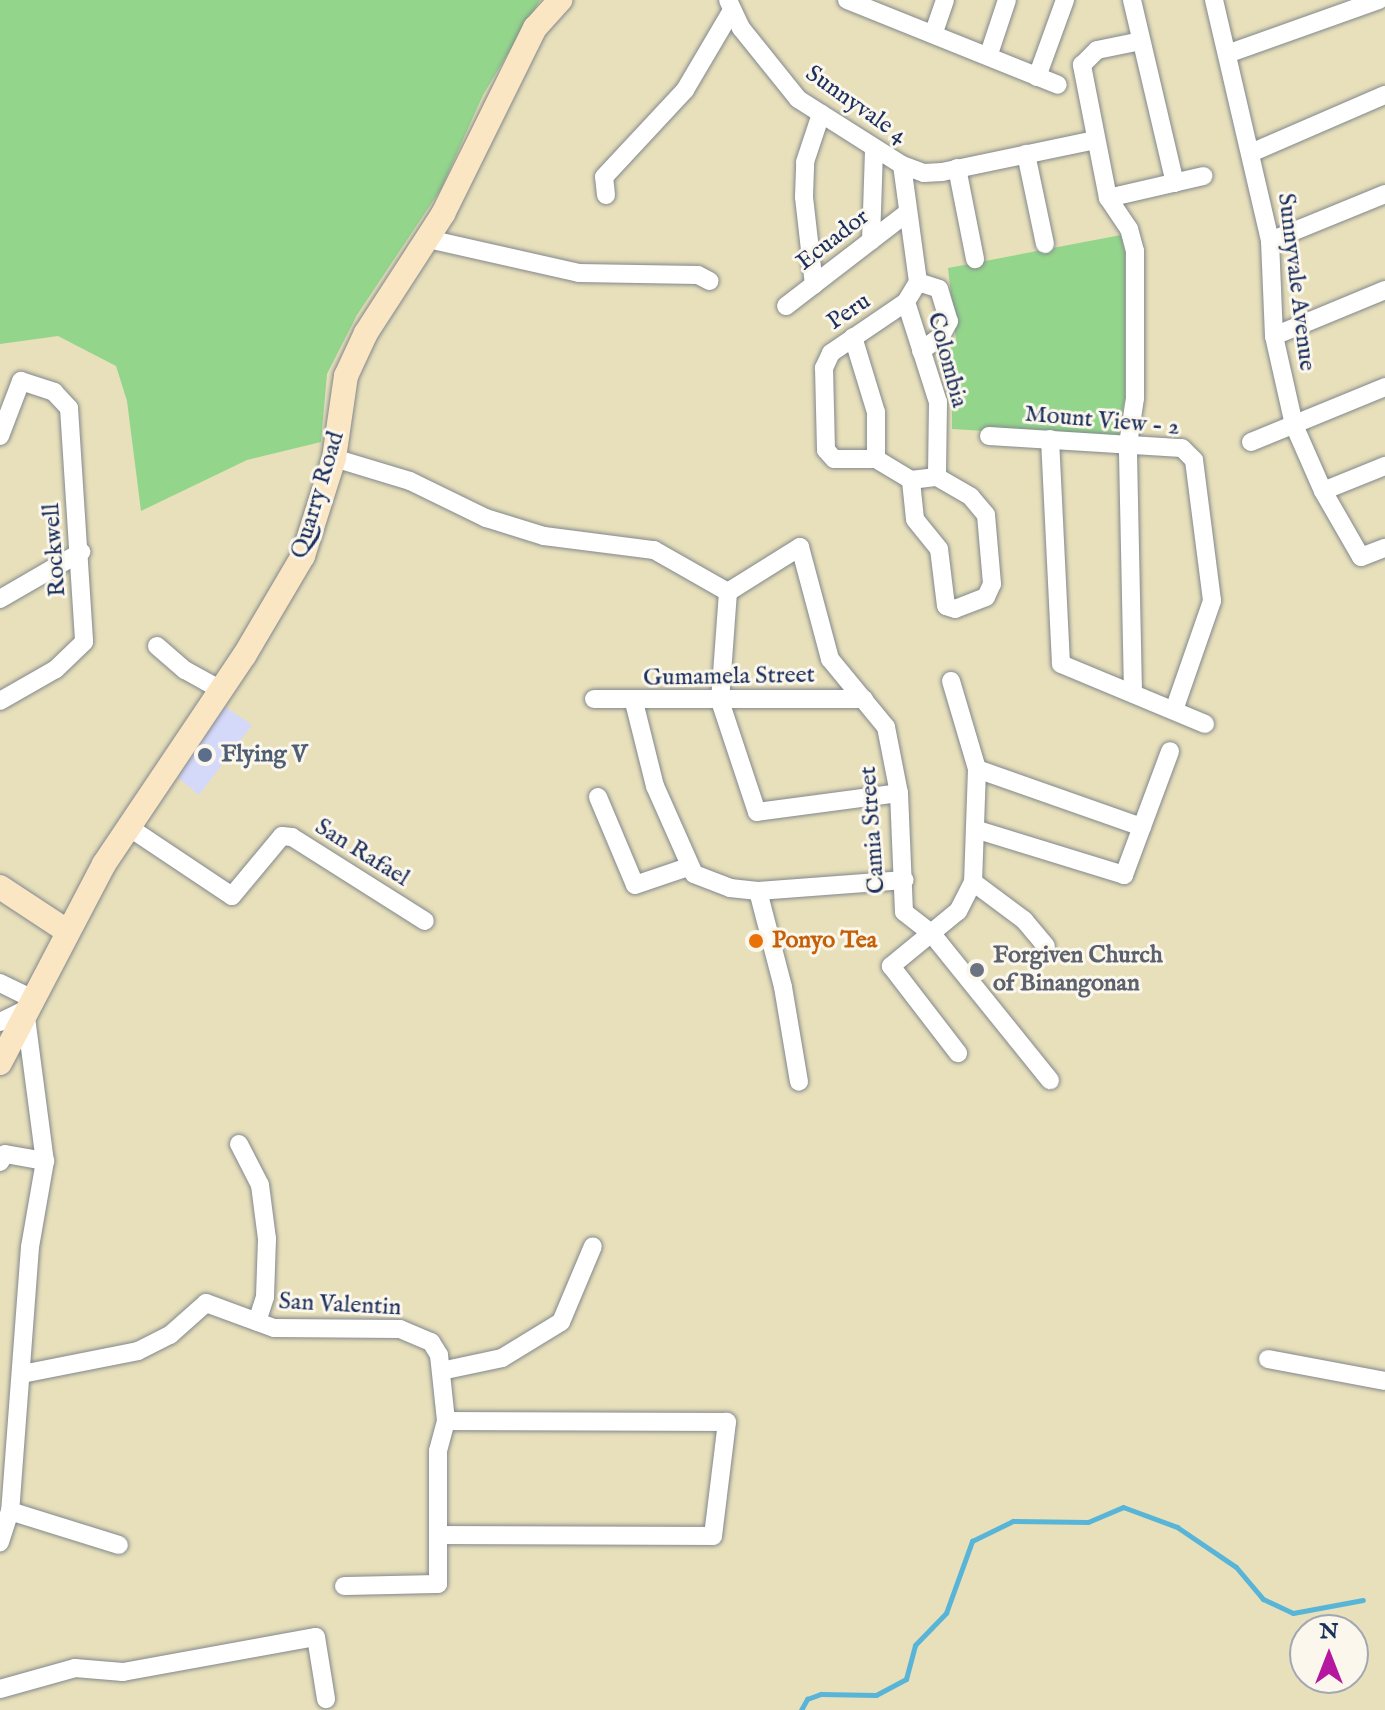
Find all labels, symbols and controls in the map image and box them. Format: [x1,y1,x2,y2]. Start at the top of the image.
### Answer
street label: Sunnyvale 4 [800,60,912,150]
street label: Sunnyvale Avenue [1271,191,1321,373]
street label: Ecuador [791,203,875,277]
street label: Peru [822,287,876,337]
street label: Colombia [920,309,974,411]
street label: Mount View - 2 [1023,400,1181,442]
street label: Quarry Road [285,428,351,562]
street label: Rockwell [37,502,73,598]
street label: Gumamela Street [643,661,815,693]
place label: Flying V [221,741,307,769]
marker: Flying V [196,746,214,764]
street label: Camia Street [854,765,892,895]
street label: San Rafael [309,813,415,893]
place label: Ponyo Tea [772,927,877,955]
marker: Ponyo Tea [747,932,765,950]
place label: Forgiven Church of Binangonan [993,942,1163,998]
marker: Forgiven Church of Binangonan [968,961,986,979]
street label: San Valentin [278,1287,402,1323]
north arrow [1289,1614,1369,1694]
text: N [1319,1618,1339,1646]

